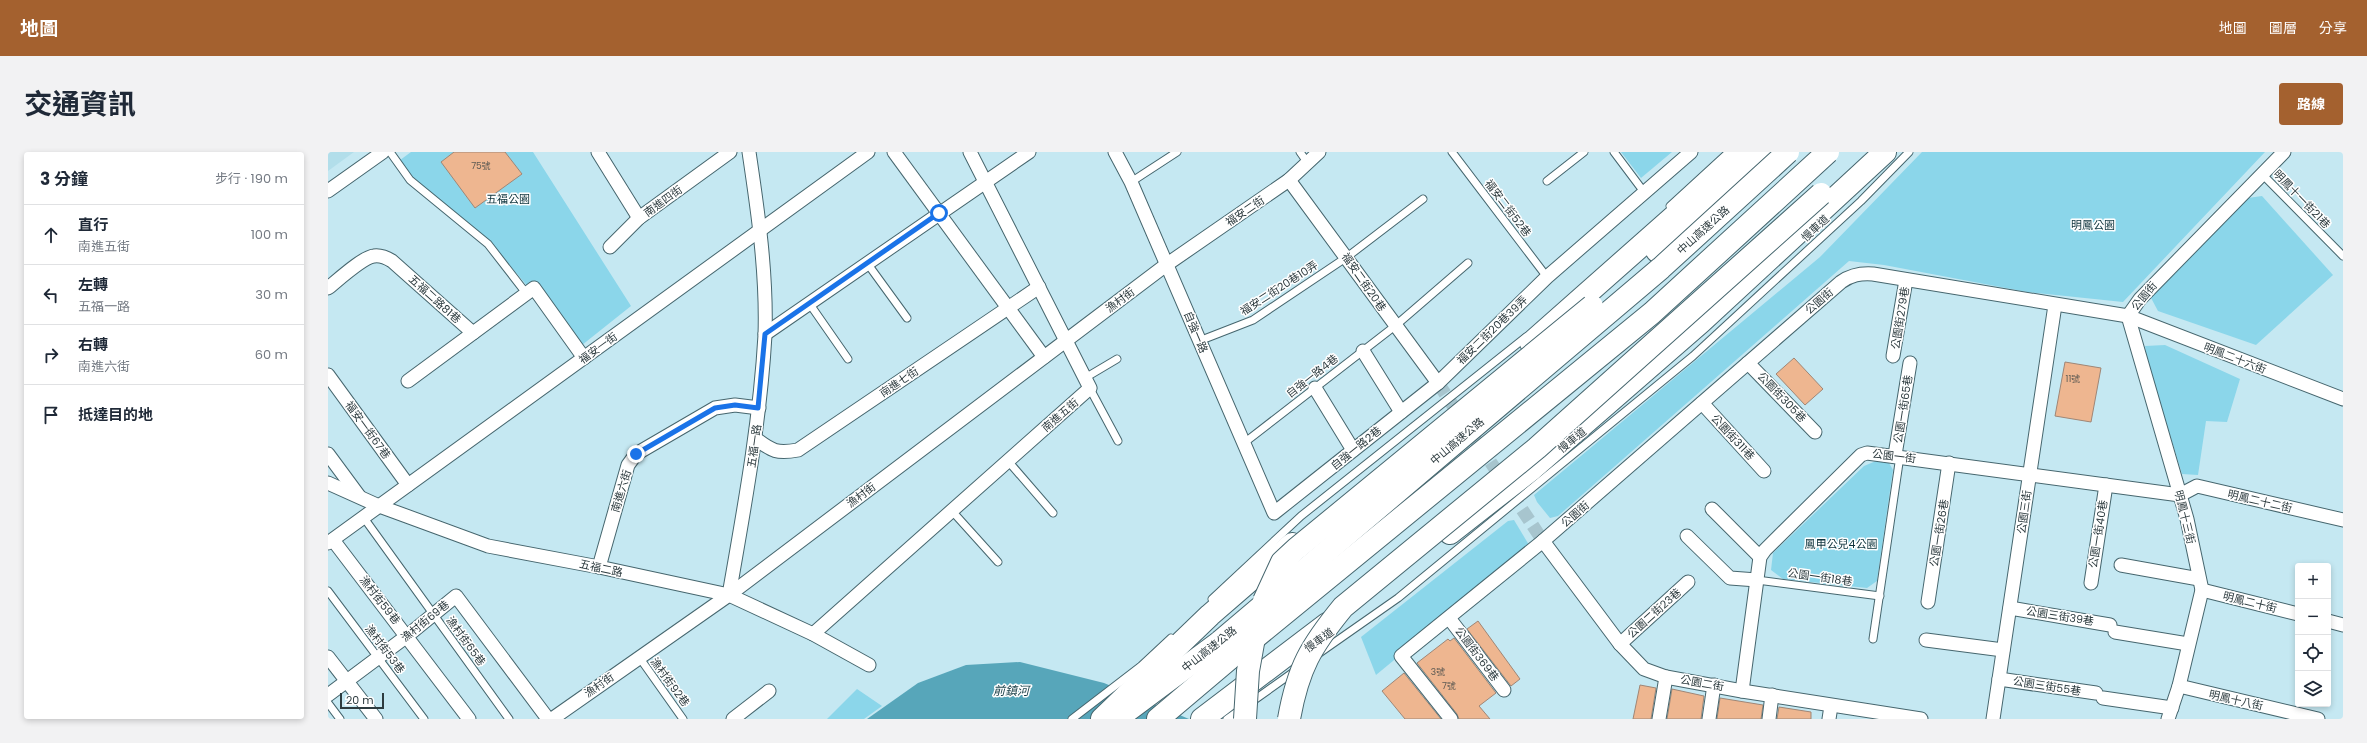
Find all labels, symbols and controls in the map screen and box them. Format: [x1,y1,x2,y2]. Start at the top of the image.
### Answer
text: 地圖 [20,15,58,42]
text: 地圖 [2219,18,2247,38]
text: 圖層 [2269,18,2297,38]
text: 分享 [2319,18,2347,38]
button: 路線 [2279,83,2343,125]
text: 交通資訊 [24,85,136,124]
house number: 75號 [471,160,491,172]
street label: 明鳳十一街21巷 [2270,166,2334,232]
text: 3 分鐘 [40,167,88,191]
text: 步行 · 190 m [215,169,288,188]
street label: 福安二街52巷 [1481,176,1535,240]
street label: 南進四街 [640,182,686,220]
park label: 五福公園 [486,191,530,207]
street label: 福安二街 [1222,192,1268,230]
street label: 中山高速公路 [1673,202,1733,258]
route start [930,204,948,222]
street label: 慢車道 [1797,211,1833,245]
text: 直行 [78,214,108,235]
park label: 明鳳公園 [2071,217,2115,233]
icon: ahead [40,224,62,246]
text: 100 m [251,225,288,244]
text: 南進五街 [78,237,130,256]
street label: 福安二街20巷 [1338,249,1390,315]
street label: 福安二街20巷10弄 [1237,257,1321,319]
street label: 五福二路81巷 [405,271,465,327]
text: 左轉 [78,274,108,295]
street label: 公園街 [2127,278,2161,314]
icon: left [40,284,62,306]
street label: 漁村街 [1102,284,1138,316]
street label: 公園街 [1801,284,1837,318]
text: 30 m [255,285,288,304]
street label: 公園街279巷 [1887,286,1913,350]
street label: 福安二街20巷39弄 [1453,292,1531,368]
text: 五福一路 [78,297,130,316]
street label: 自強一路 [1180,309,1212,355]
street label: 福安一街 [575,329,621,367]
text: 右轉 [78,334,108,355]
street label: 明鳳二十六街 [2201,339,2269,377]
icon: right [40,344,62,366]
text: 60 m [255,345,288,364]
street label: 自強一路4巷 [1283,351,1341,401]
text: 南進六街 [78,357,130,376]
street label: 南進七街 [876,363,922,401]
street label: 公園街305巷 [1754,368,1810,426]
house number: 11號 [2066,373,2080,385]
street label: 公園一街65巷 [1890,374,1916,444]
street label: 南進五街 [1038,395,1082,435]
street label: 福安一街67巷 [342,398,394,462]
icon: arrive [40,404,62,426]
text: 抵達目的地 [78,404,153,425]
street label: 公園街311巷 [1708,411,1758,463]
street label: 中山高速公路 [1427,414,1487,468]
street label: 自強一路2巷 [1327,422,1385,474]
street label: 五福一路 [743,423,765,469]
street label: 慢車道 [1554,423,1590,457]
route end [627,445,645,463]
street label: 公園一街 [1871,445,1917,467]
street label: 南進六街 [607,468,635,514]
street label: 漁村街 [843,479,879,511]
street label: 明鳳二十二街 [2226,486,2294,516]
street label: 明鳳十三街 [2171,488,2199,546]
street label: 公園三街 [2013,489,2035,535]
street label: 公園街 [1557,497,1593,531]
street label: 公園一街26巷 [1926,498,1952,568]
street label: 公園一街40巷 [2085,499,2111,569]
park label: 鳳甲公兒4公園 [1805,536,1877,552]
street label: 五福二路 [578,556,624,580]
map controls [2295,563,2331,707]
button: + [2295,563,2331,599]
street label: 公園一街18巷 [1786,565,1854,589]
street label: 漁村街59巷 [356,572,404,628]
street label: 公園二街23巷 [1623,584,1685,642]
street label: 明鳳二十街 [2221,588,2279,616]
street label: 漁村街69巷 [397,597,453,645]
button: − [2295,599,2331,635]
street label: 公園三街39巷 [2025,603,2095,629]
street label: 漁村街65巷 [443,613,489,669]
street label: 漁村街53巷 [361,621,409,677]
street label: 中山高速公路 [1178,622,1240,676]
street label: 公園街369巷 [1451,623,1503,685]
street label: 慢車道 [1301,624,1337,656]
button: locate [2295,635,2331,671]
street label: 漁村街92巷 [647,654,693,710]
house number: 3號 [1431,666,1445,678]
street label: 漁村街 [581,669,617,701]
street label: 公園二街 [1679,671,1725,695]
button: layers [2295,671,2331,707]
street label: 公園三街55巷 [2012,673,2082,699]
house number: 7號 [1442,680,1456,692]
water label: 前鎮河 [993,682,1031,699]
street label: 明鳳十八街 [2207,686,2265,714]
scale bar [340,691,384,710]
text: 20 m [346,692,374,708]

